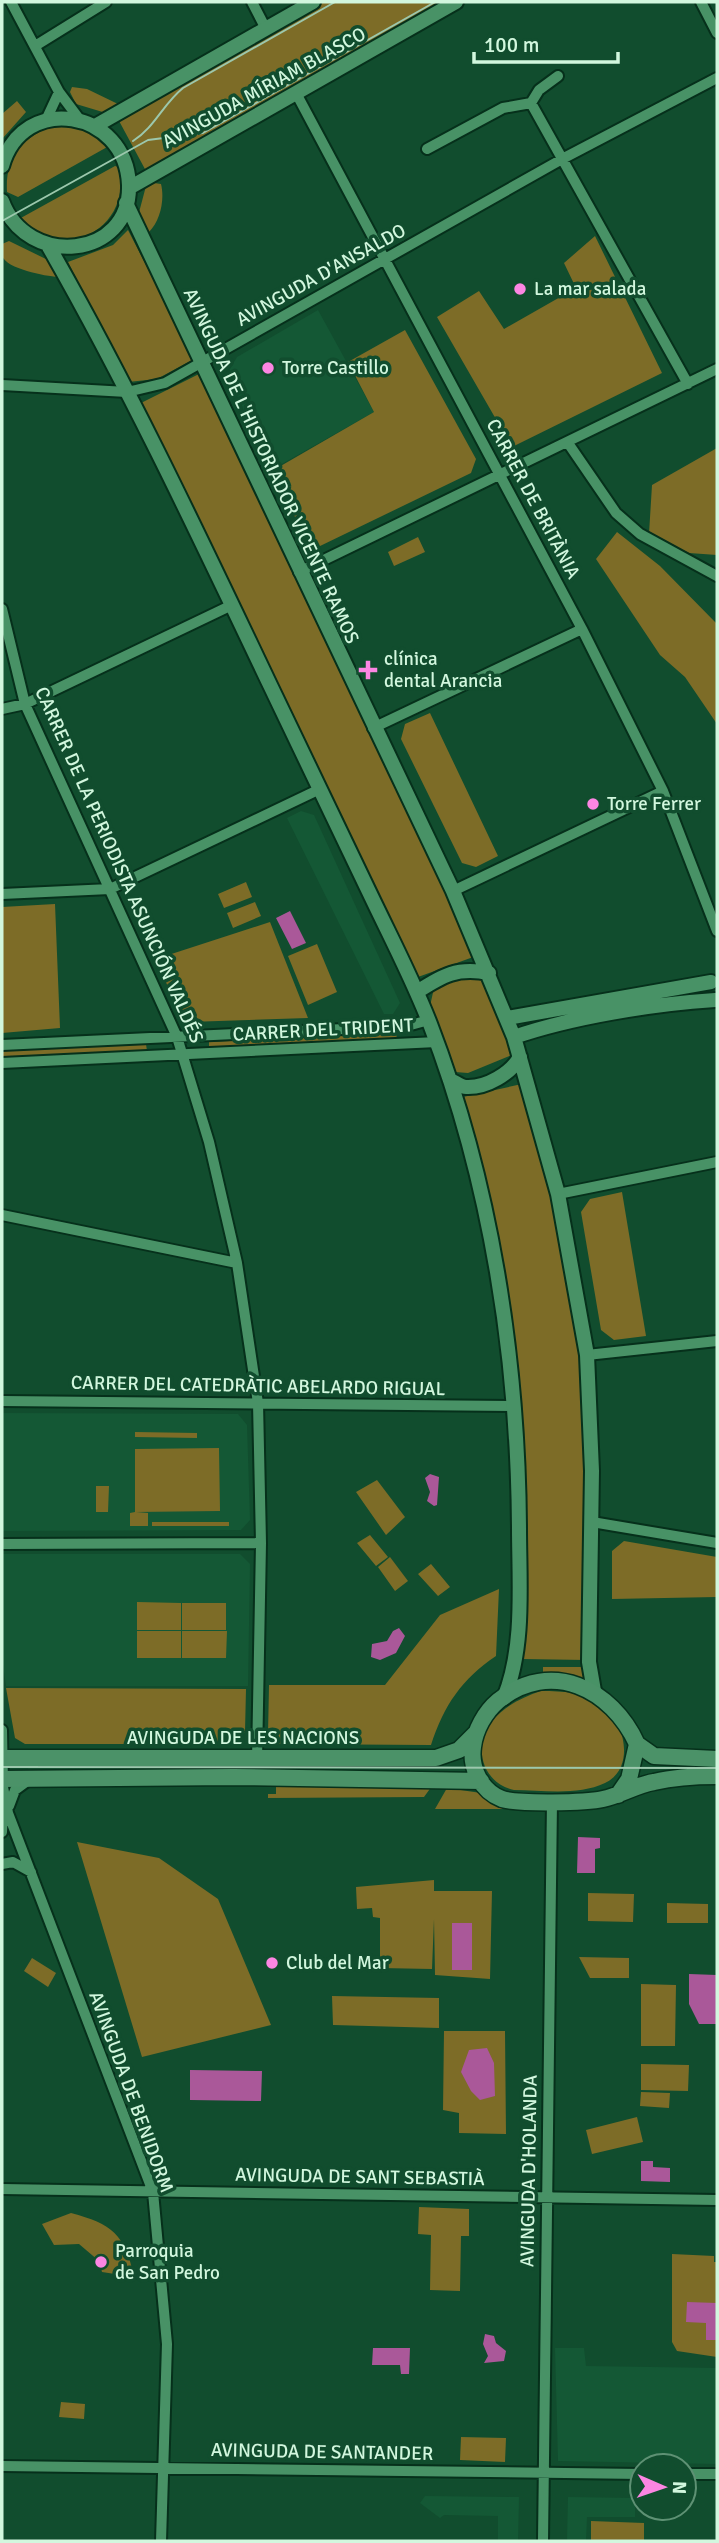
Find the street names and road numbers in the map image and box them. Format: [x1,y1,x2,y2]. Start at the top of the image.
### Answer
street label: AVINGUDA MÍRIAM BLASCO [158,22,370,154]
street label: AVINGUDA D'ANSALDO [232,218,410,332]
street label: AVINGUDA DE L'HISTORIADOR VICENTE RAMOS [178,284,364,648]
street label: CARRER DE BRITÀNIA [481,415,586,583]
street label: CARRER DE LA PERIODISTA ASUNCIÓN VALDÉS [29,683,209,1047]
street label: CARRER DEL TRIDENT [232,1013,415,1047]
street label: CARRER DEL CATEDRÀTIC ABELARDO RIGUAL [71,1371,446,1401]
street label: AVINGUDA DE LES NACIONS [127,1726,359,1750]
street label: AVINGUDA DE BENIDORM [83,1988,179,2196]
street label: AVINGUDA D'HOLANDA [515,2074,543,2267]
street label: AVINGUDA DE SANT SEBASTIÀ [235,2163,485,2191]
street label: AVINGUDA DE SANTANDER [211,2438,433,2466]

